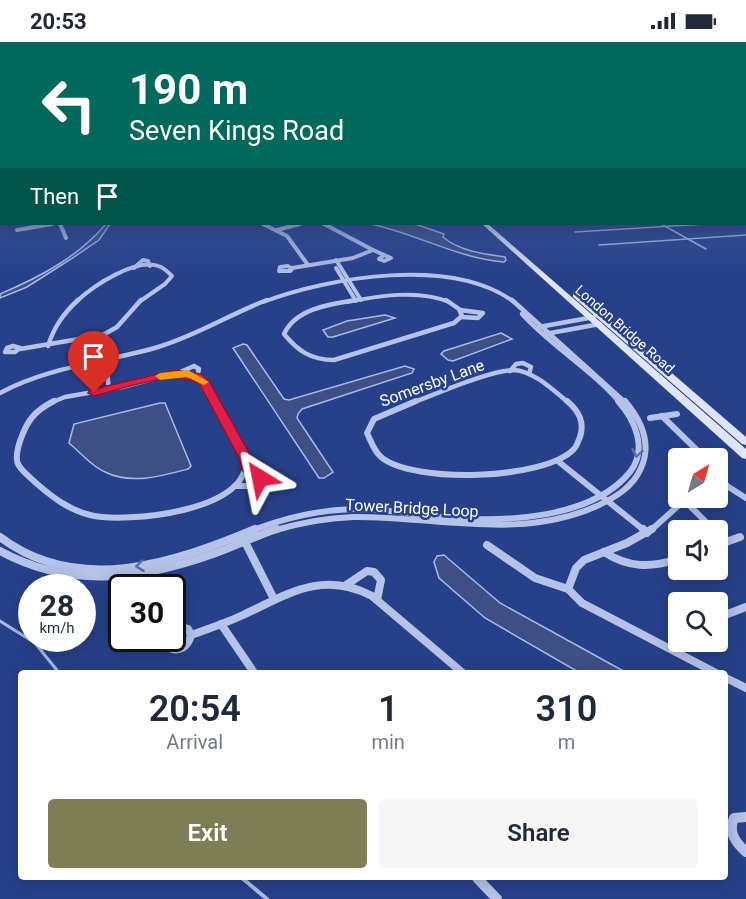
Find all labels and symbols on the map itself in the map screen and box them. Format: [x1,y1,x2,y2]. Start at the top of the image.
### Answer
street label: London Bridge Road [572,282,678,376]
pin [68,331,119,393]
street label: Somersby Lane [377,355,487,411]
position arrow [228,446,292,510]
one-way arrow [631,448,643,458]
north arrow [668,448,728,508]
street label: Tower Bridge Loop [345,495,479,521]
one-way arrow [136,559,145,571]
speed limit sign: 30 [108,574,186,652]

